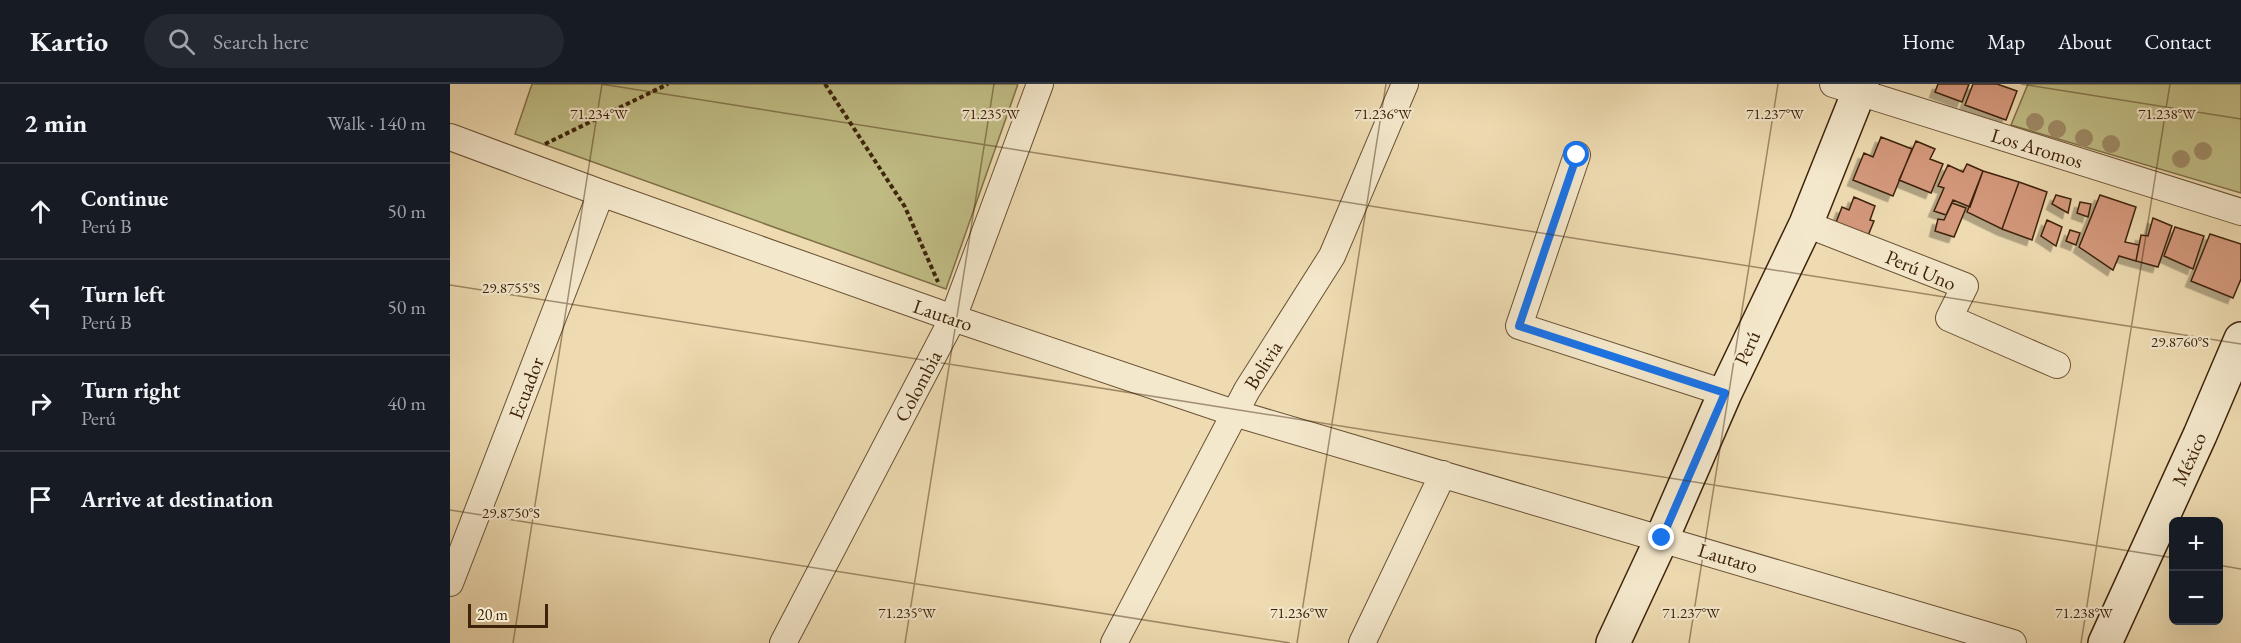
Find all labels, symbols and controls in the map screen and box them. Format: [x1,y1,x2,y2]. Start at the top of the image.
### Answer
search box [144,14,564,68]
text: Kartio [30,23,108,59]
icon: search [165,25,198,58]
text: Search here [213,27,309,56]
text: Home [1902,28,1954,55]
text: Map [1987,28,2025,55]
text: About [2058,28,2111,55]
text: Contact [2144,28,2211,55]
text: 71.234°W [570,104,628,123]
text: 71.235°W [962,104,1020,123]
text: 71.236°W [1354,104,1412,123]
text: 71.237°W [1746,104,1804,123]
text: 71.238°W [2138,104,2196,123]
text: 2 min [24,106,87,140]
text: Walk · 140 m [327,110,426,136]
street label: Los Aromos [1988,122,2086,174]
route start [1563,141,1589,167]
text: Continue [81,184,168,213]
icon: ahead [24,195,57,228]
text: 50 m [387,198,426,224]
text: Perú B [81,213,132,239]
street label: Perú Uno [1882,244,1960,297]
text: 29.8755°S [482,278,540,297]
text: Turn left [81,280,165,309]
icon: left [24,291,57,324]
street label: Lautaro [910,293,976,337]
text: 50 m [387,294,426,320]
text: Perú B [81,309,132,335]
street label: Perú [1728,326,1766,369]
text: 29.8760°S [2151,332,2209,351]
street label: Bolivia [1238,336,1288,394]
street label: Colombia [888,346,948,426]
street label: Ecuador [502,353,550,423]
text: Turn right [81,376,180,405]
icon: right [24,387,57,420]
text: 40 m [387,390,426,416]
text: Perú [81,405,116,431]
street label: México [2166,428,2212,490]
icon: arrive [24,483,57,516]
text: Arrive at destination [81,485,273,514]
text: 29.8750°S [482,503,540,522]
map controls [2169,517,2223,625]
button: + [2169,517,2223,571]
route end [1648,524,1674,550]
street label: Lautaro [1695,537,1761,579]
button: − [2169,571,2223,625]
scale bar [468,601,548,628]
text: 71.235°W [878,603,936,622]
text: 71.236°W [1270,603,1328,622]
text: 71.237°W [1662,603,1720,622]
text: 71.238°W [2055,603,2113,622]
text: 20 m [477,604,508,625]

